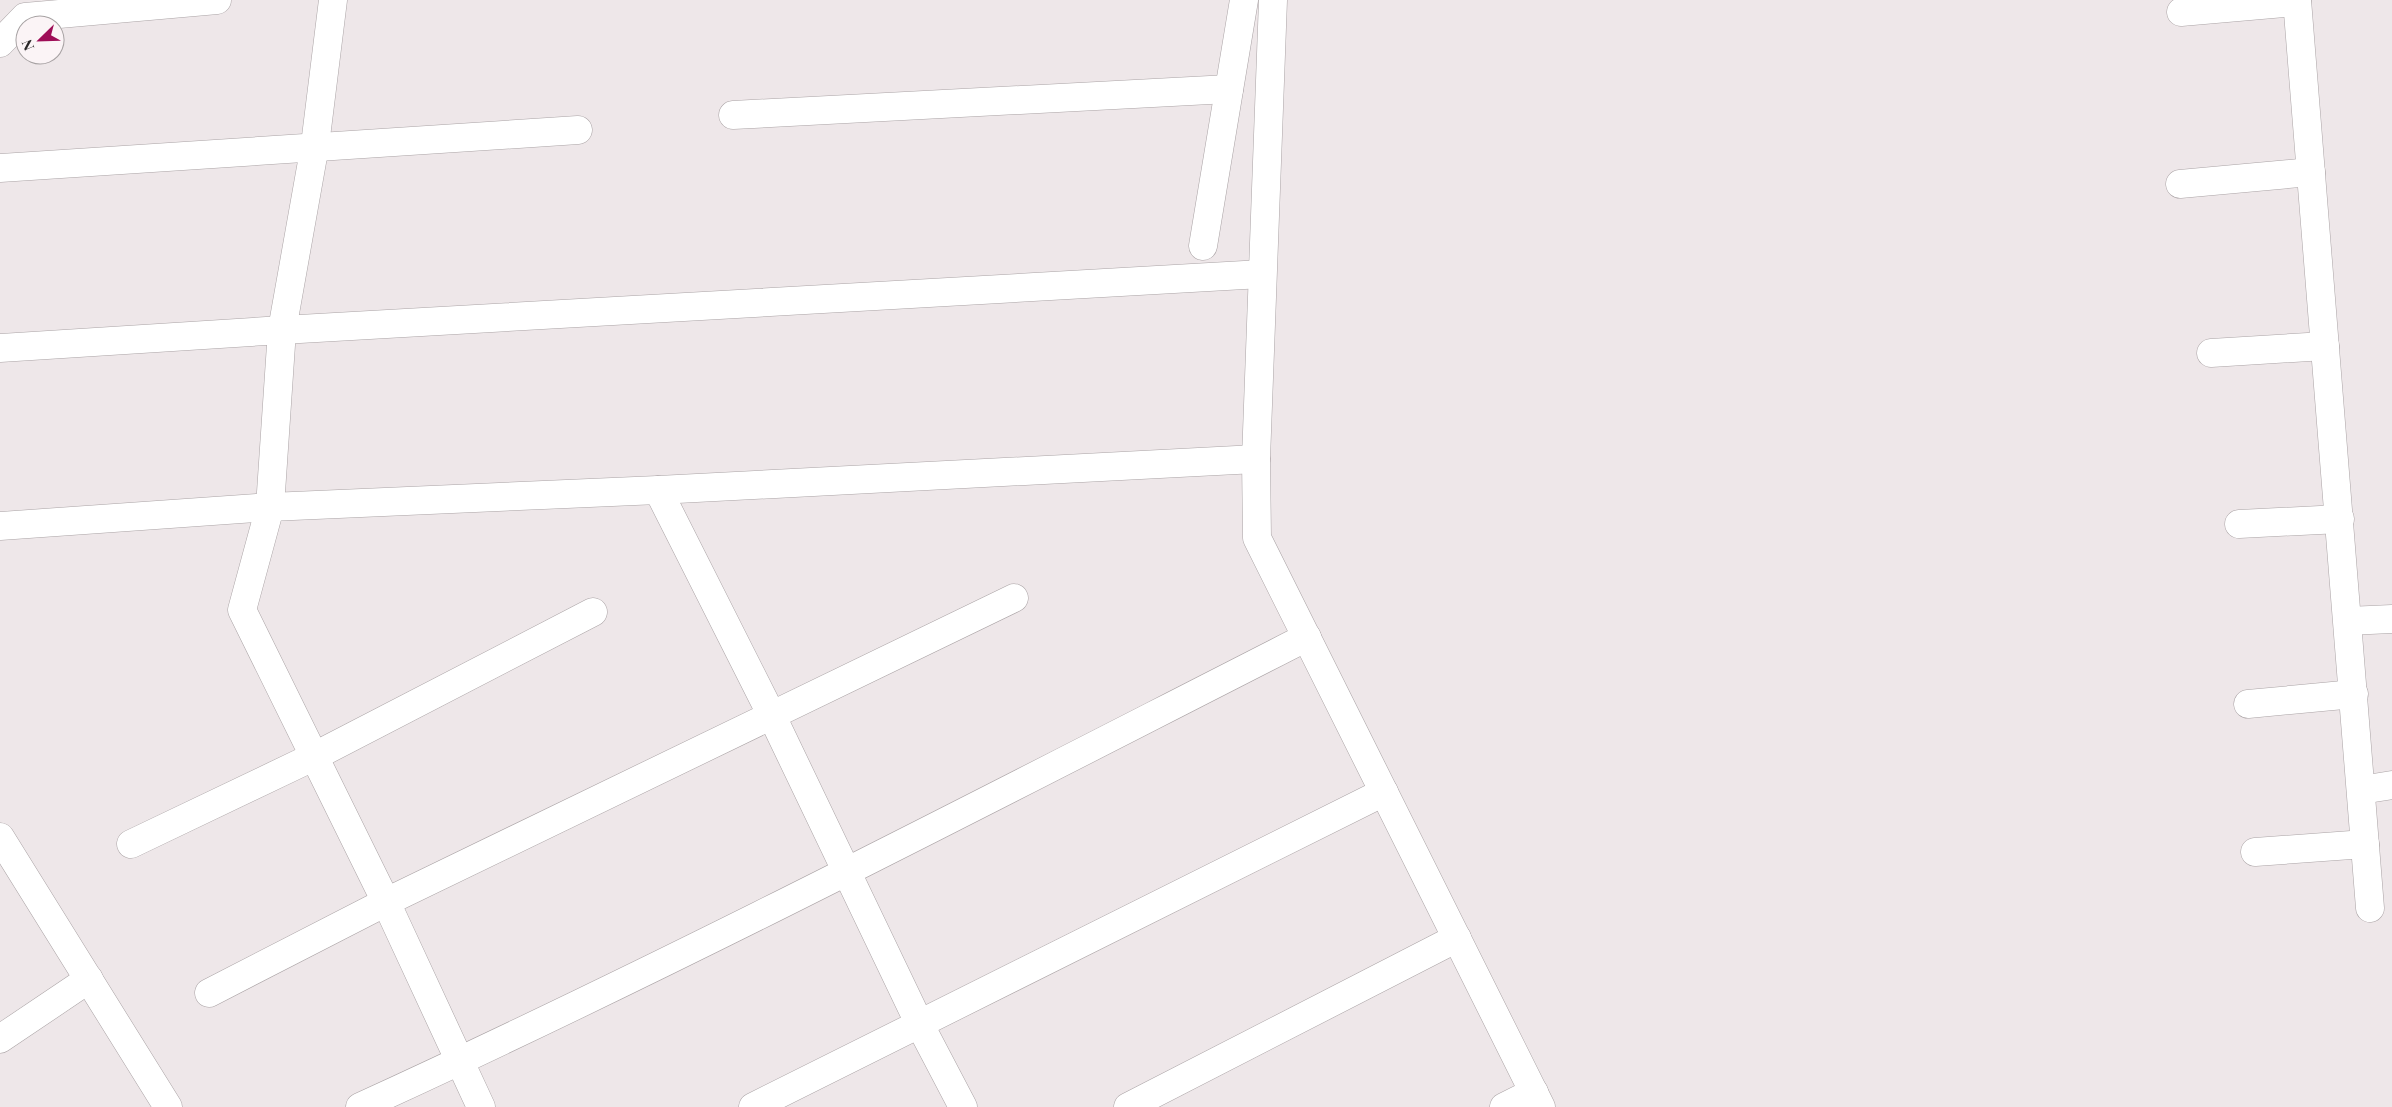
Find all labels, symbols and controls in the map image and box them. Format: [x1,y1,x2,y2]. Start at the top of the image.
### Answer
north arrow [15,15,65,65]
text: N [17,37,38,54]

